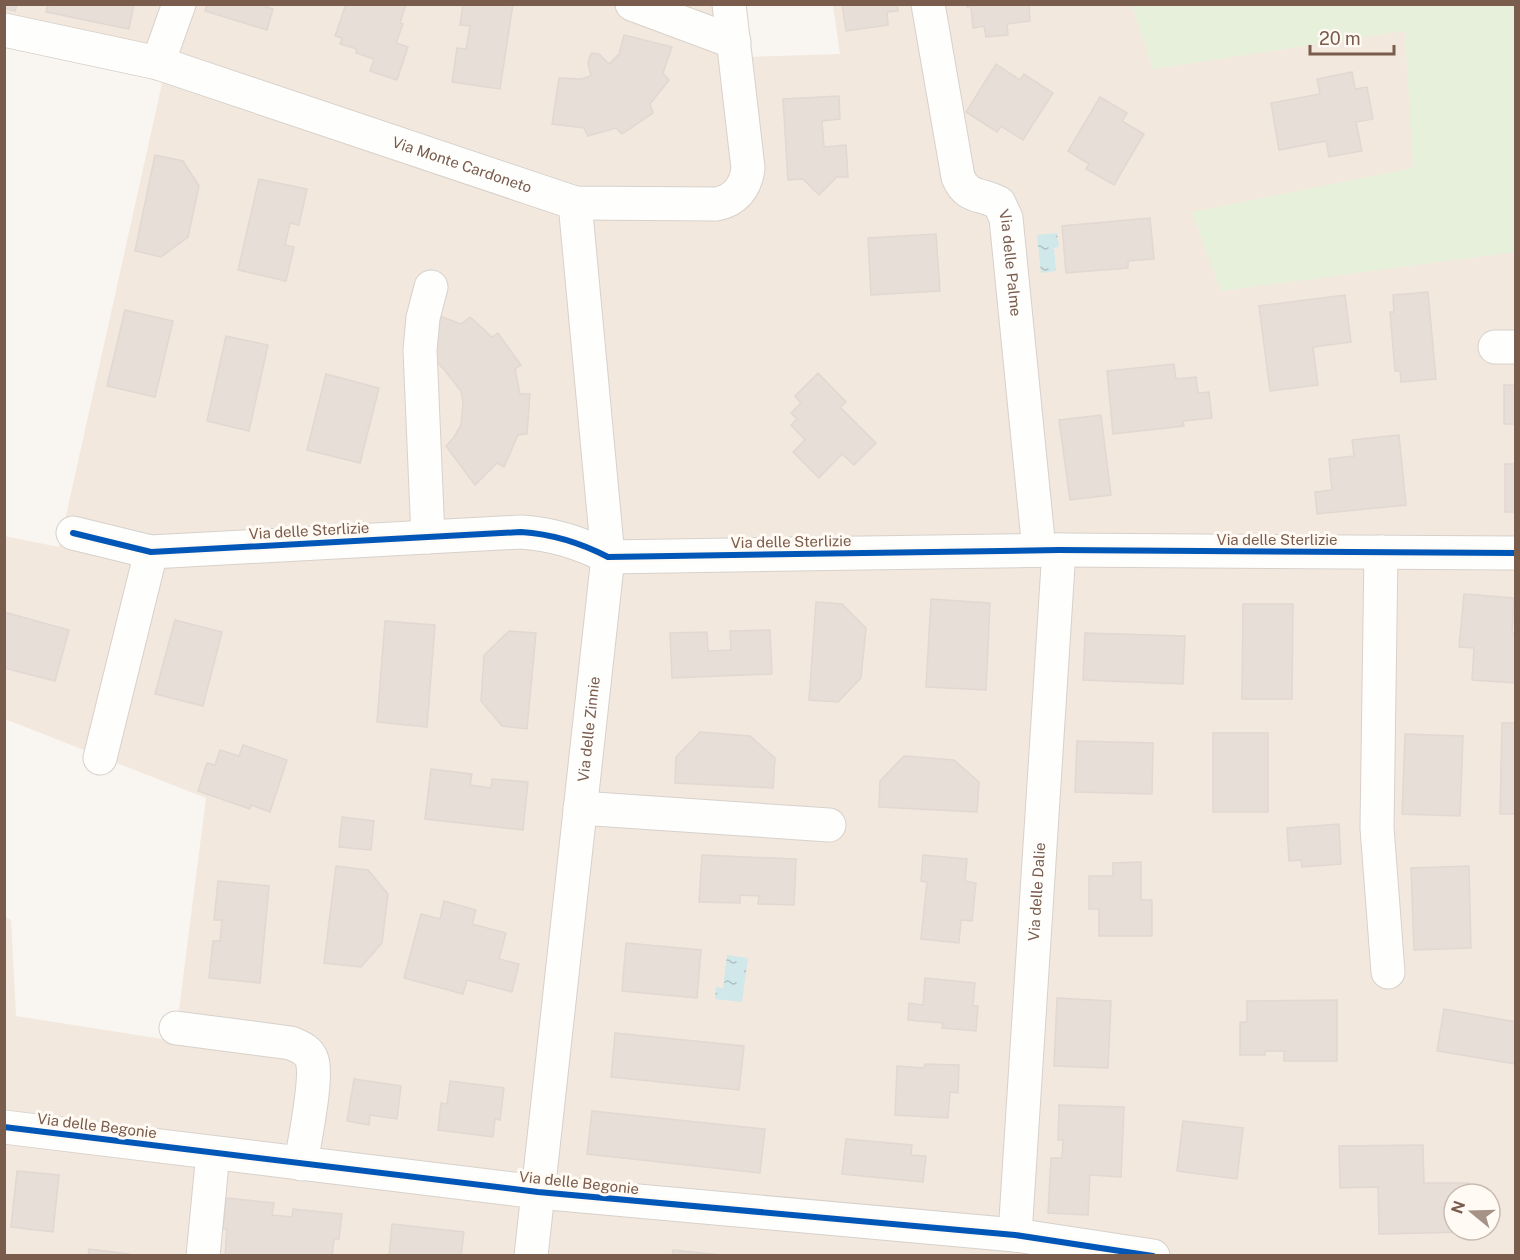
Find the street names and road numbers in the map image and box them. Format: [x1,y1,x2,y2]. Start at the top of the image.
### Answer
street label: Via Monte Cardoneto [390,133,534,196]
street label: Via delle Palme [995,207,1025,317]
street label: Via delle Sterlizie [248,519,370,542]
street label: Via delle Sterlizie [1217,531,1337,548]
street label: Via delle Sterlizie [730,532,852,551]
street label: Via delle Zinnie [574,675,603,783]
street label: Via delle Dalie [1025,842,1048,942]
street label: Via delle Begonie [36,1110,158,1141]
street label: Via delle Begonie [518,1168,640,1197]

